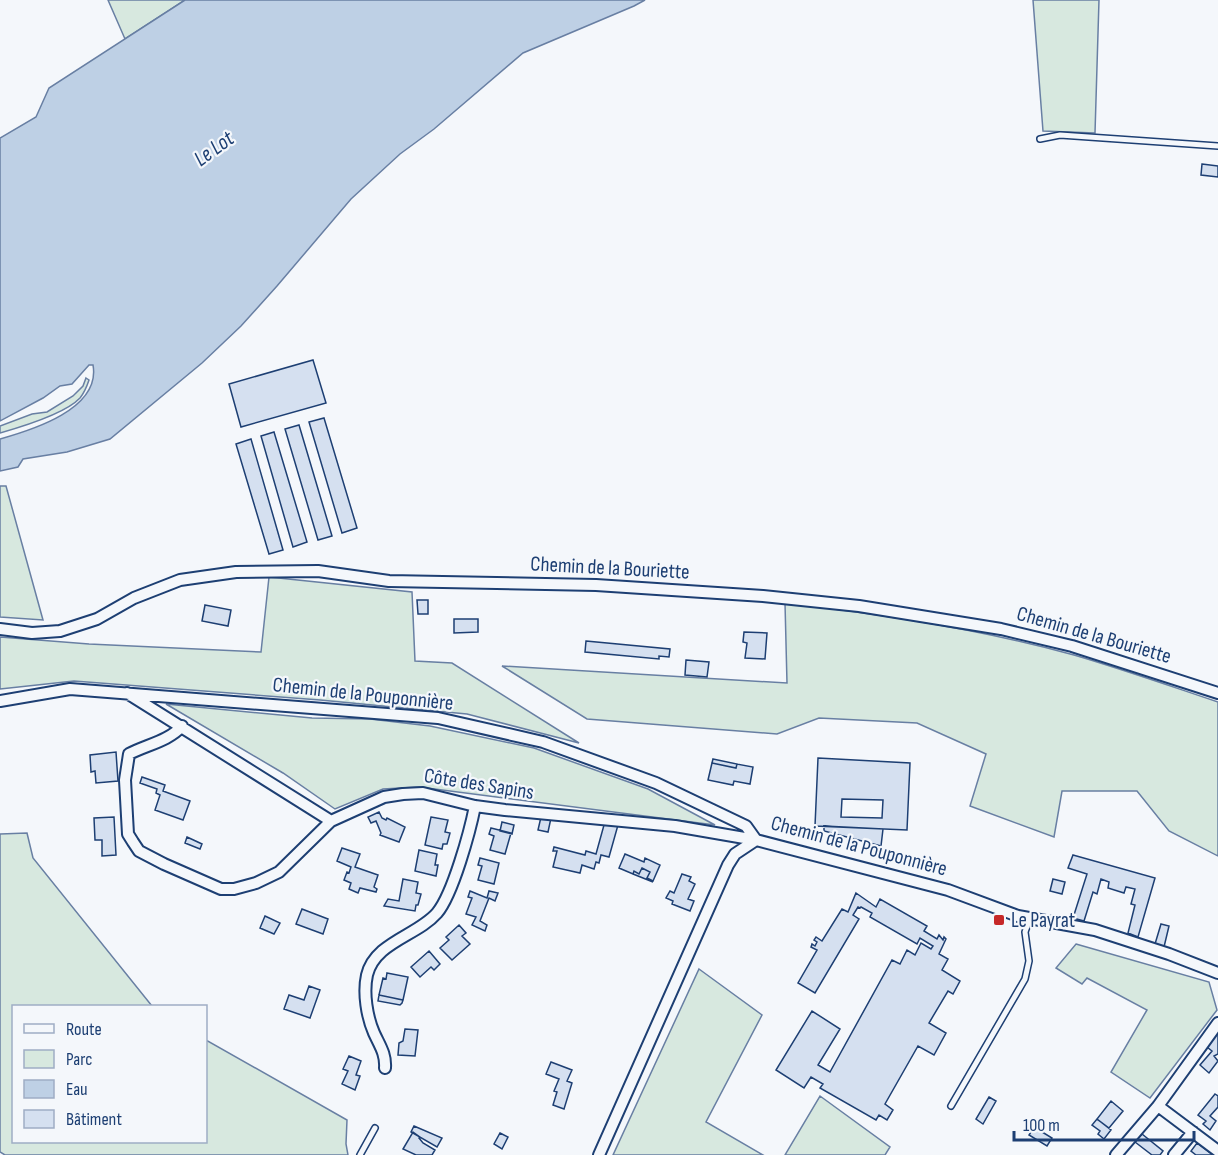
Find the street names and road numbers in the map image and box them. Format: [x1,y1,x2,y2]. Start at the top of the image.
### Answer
street label: Chemin de la Bouriette [530,551,690,585]
street label: Chemin de la Bouriette [1014,601,1174,669]
street label: Chemin de la Pouponnière [271,672,455,716]
street label: Côte des Sapins [422,763,536,805]
street label: Chemin de la Pouponnière [768,810,950,882]

